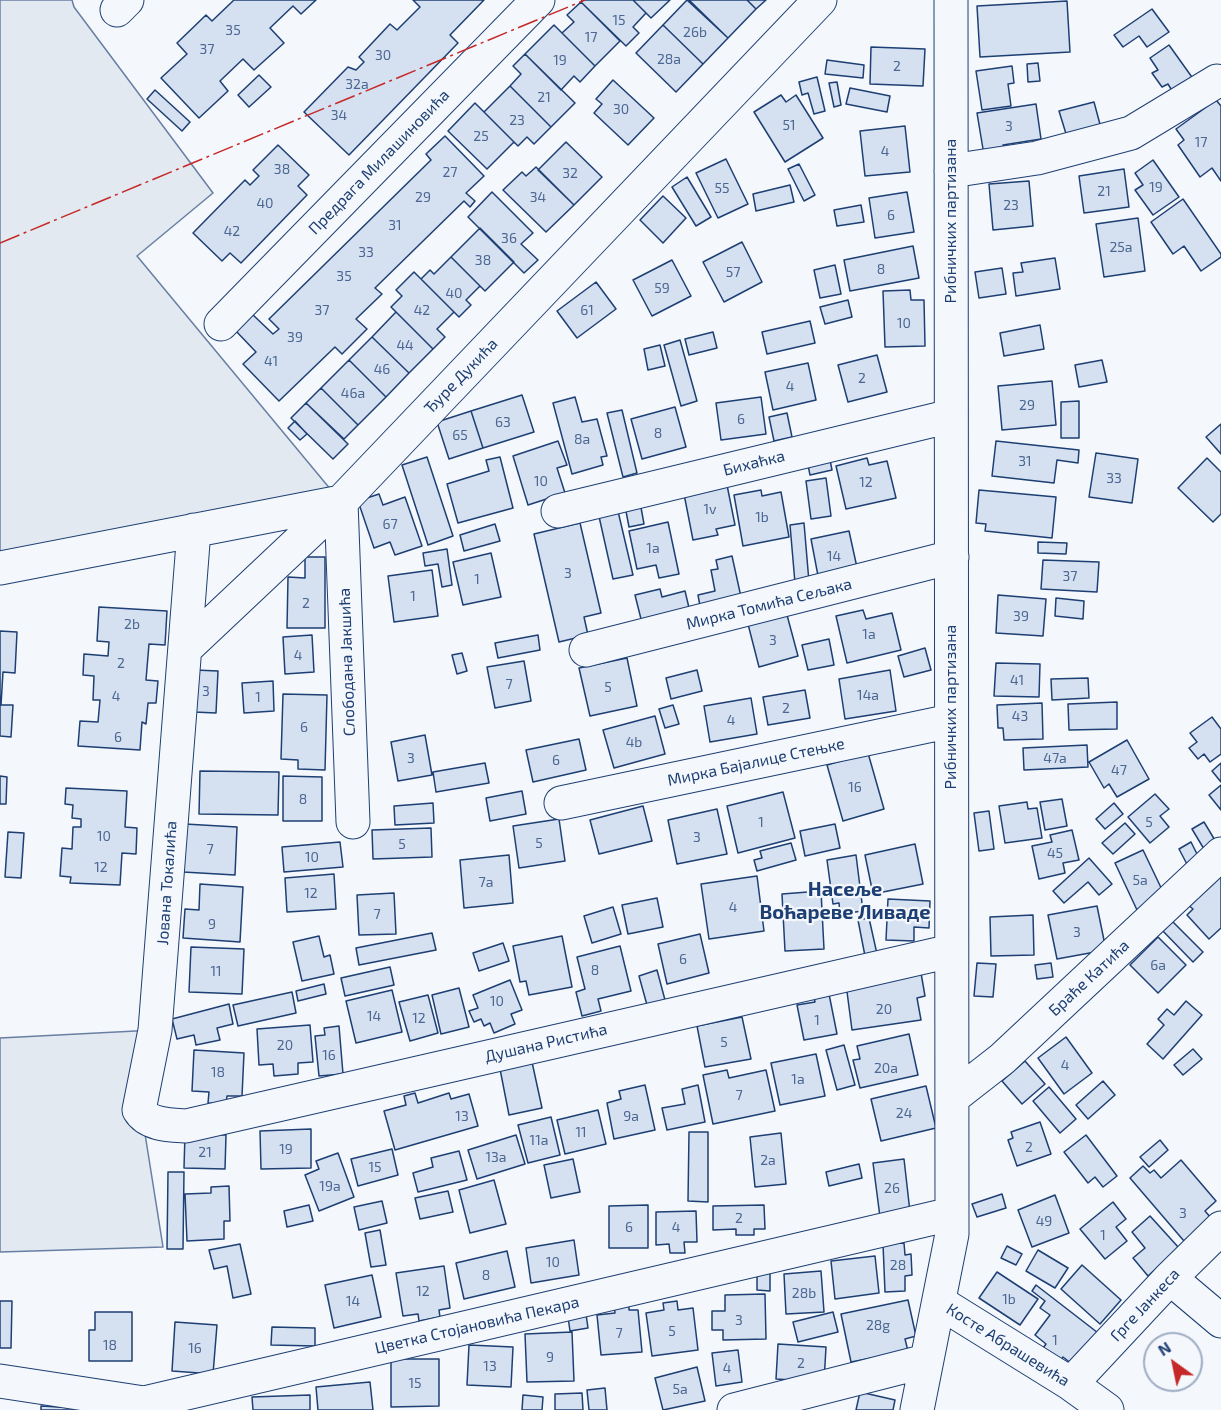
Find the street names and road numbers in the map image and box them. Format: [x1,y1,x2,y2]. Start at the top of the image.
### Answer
street label: Предрага Милашиновића [305,85,453,239]
street label: Рибничких партизана [941,139,961,303]
street label: Ђуре Дукића [420,334,502,418]
street label: Бихаћка [721,446,787,480]
street label: Мирка Томића Сељака [684,574,854,634]
street label: Слободана Јакшића [335,587,359,737]
street label: Рибничких партизана [941,625,961,789]
street label: Мирка Бајалице Стењке [666,734,846,790]
street label: Јована Токалића [153,820,181,946]
street label: Браће Катића [1045,936,1133,1020]
street label: Душана Ристића [483,1020,609,1066]
street label: Грге Јанкеса [1106,1264,1184,1346]
street label: Цветка Стојановића Пекара [373,1292,581,1358]
street label: Косте Абрашевића [943,1299,1073,1391]

